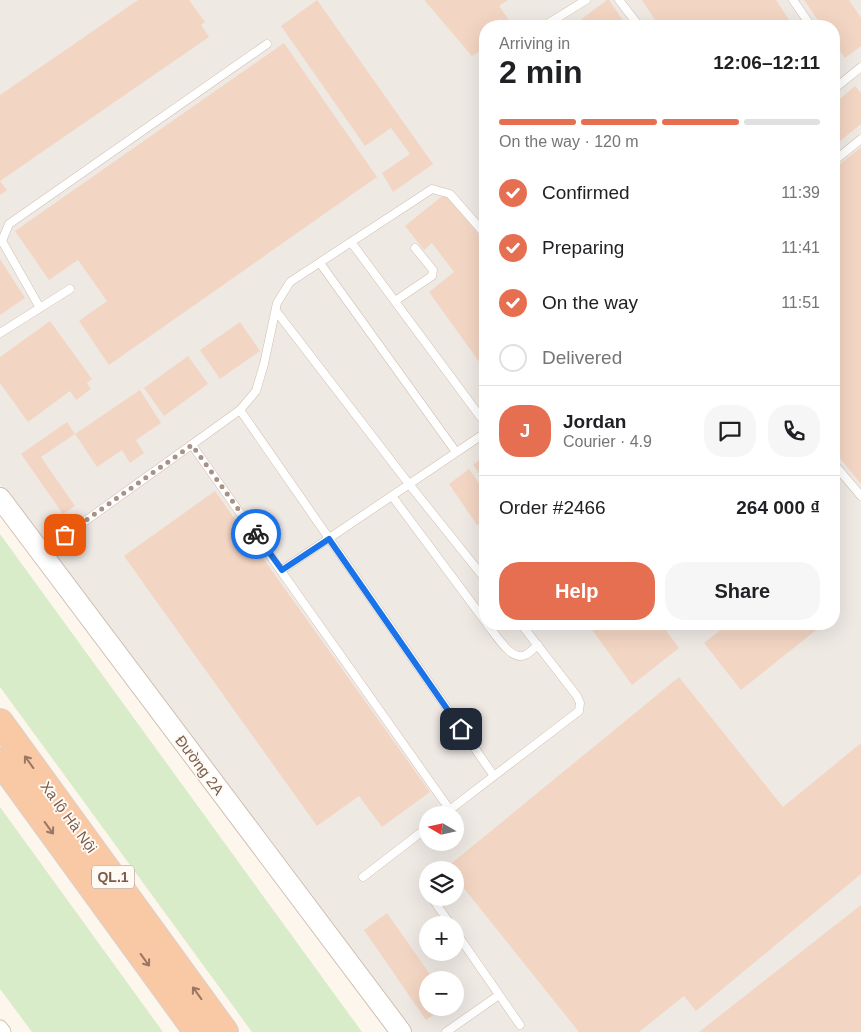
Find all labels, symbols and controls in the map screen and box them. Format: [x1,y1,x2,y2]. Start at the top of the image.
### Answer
text: Arriving in [499,35,570,52]
text: 12:06–12:11 [713,52,820,73]
text: 2 min [499,54,583,90]
text: On the way · 120 m [499,133,639,150]
icon: check [499,179,527,207]
text: Confirmed [542,182,630,203]
text: 11:39 [781,184,820,201]
icon: check [499,234,527,262]
text: Preparing [542,237,624,258]
text: 11:41 [781,239,820,256]
icon: check [499,289,527,317]
text: On the way [542,292,638,313]
text: 11:51 [781,294,820,311]
text: Delivered [542,347,622,368]
button: chat [704,405,756,457]
button: phone [768,405,820,457]
text: Jordan [563,411,626,432]
text: J [520,420,530,441]
text: Courier · 4.9 [563,433,652,450]
text: Order #2466 [499,497,606,518]
text: 264 000 ₫ [736,497,820,518]
courier [231,509,281,559]
pin [44,514,86,556]
icon: bike [242,520,270,548]
icon: bag [51,521,79,549]
button: Help [499,562,655,620]
button: Share [665,562,820,620]
pin [440,708,482,750]
icon: home [447,715,475,743]
street label: Đường 2A [172,732,228,798]
one-way arrow [24,755,34,769]
street label: Xa lộ Hà Nội [37,778,101,856]
north arrow [419,806,464,851]
map controls [419,806,464,1016]
one-way arrow [44,821,54,835]
button: layers [419,861,464,906]
road number: QL.1 [92,866,134,889]
button: + [419,916,464,961]
one-way arrow [139,953,150,966]
button: − [419,971,464,1016]
one-way arrow [192,986,202,1000]

